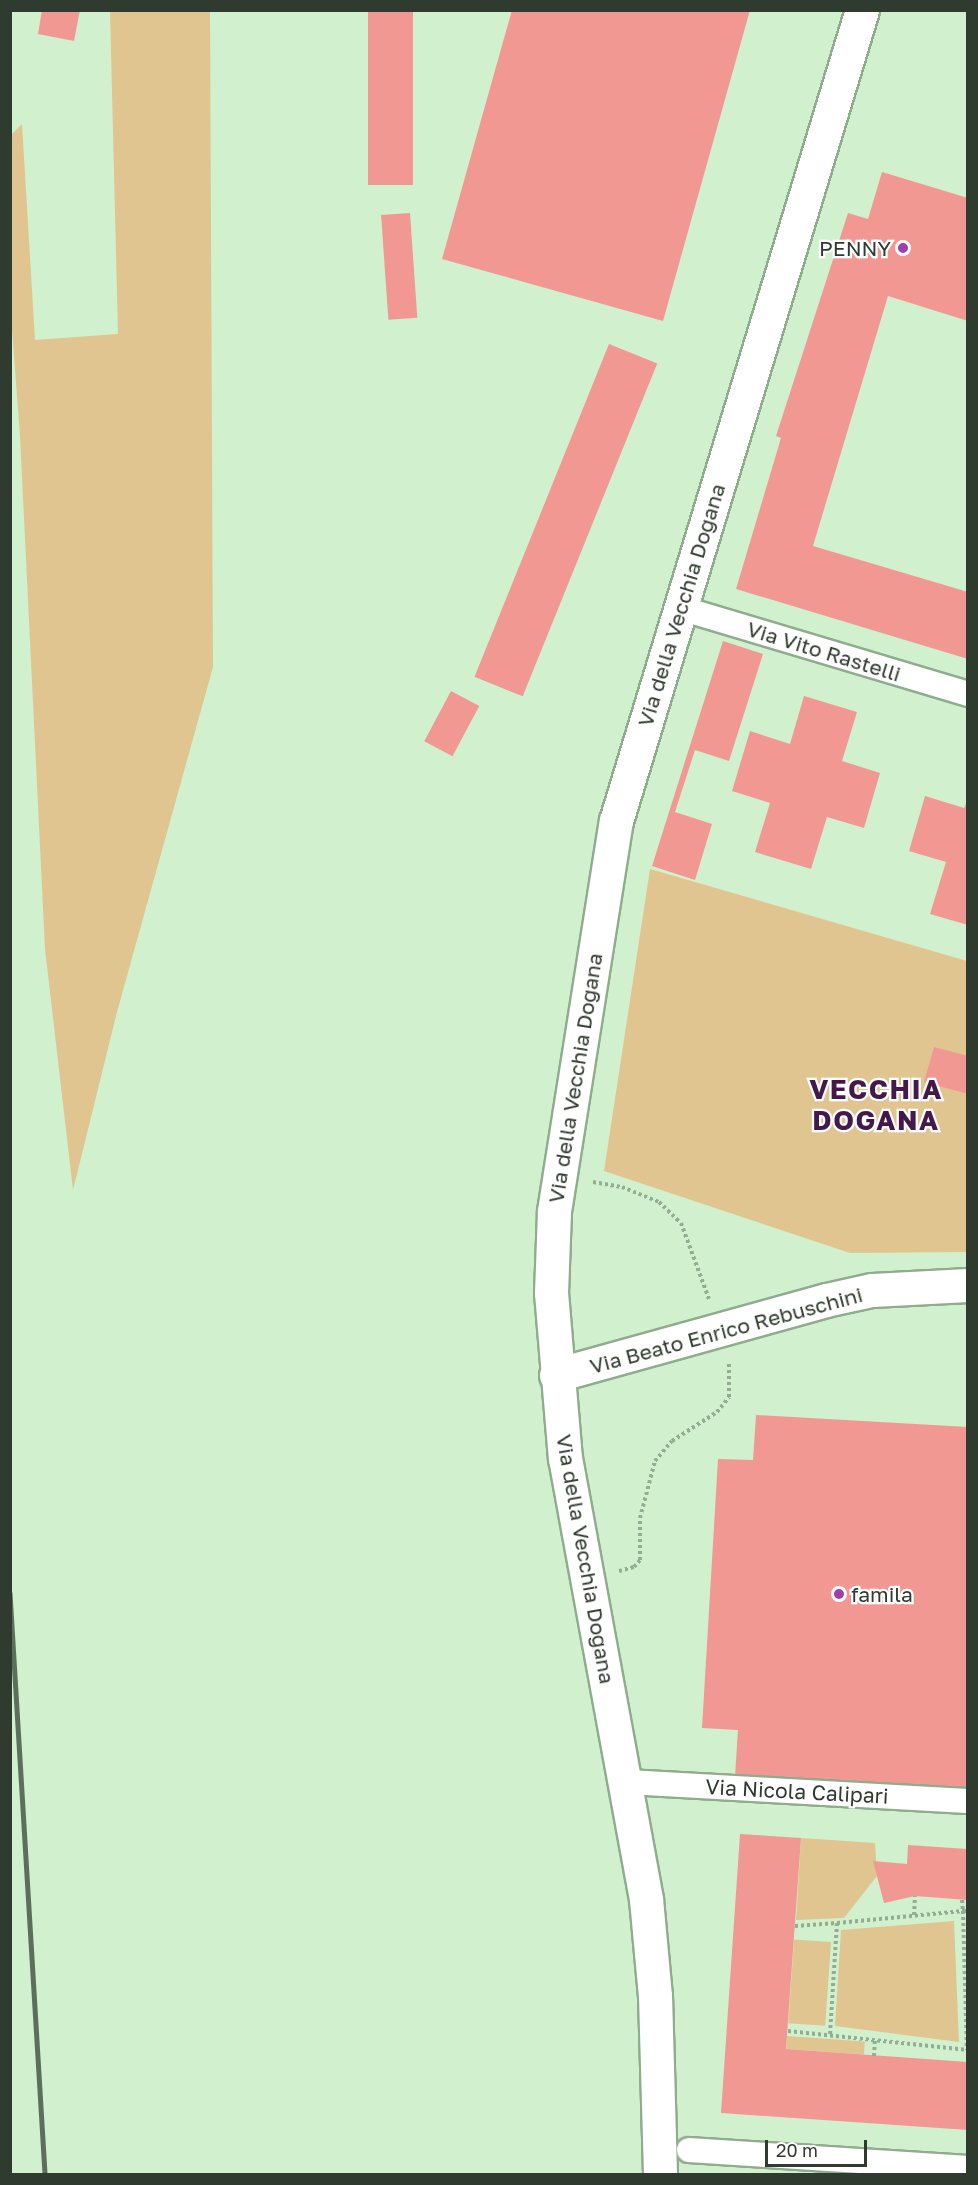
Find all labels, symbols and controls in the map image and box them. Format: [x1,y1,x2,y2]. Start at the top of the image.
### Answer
place label: PENNY [819,235,891,261]
marker: PENNY [896,241,910,255]
street label: Via della Vecchia Dogana [632,480,730,730]
street label: Via Vito Rastelli [744,616,904,686]
street label: Via della Vecchia Dogana [543,951,607,1205]
district label: VECCHIA DOGANA [809,1073,943,1136]
street label: Via Beato Enrico Rebuschini [587,1281,865,1379]
street label: Via della Vecchia Dogana [552,1432,620,1686]
place label: famila [851,1581,913,1607]
marker: famila [832,1587,846,1601]
street label: Via Nicola Calipari [705,1774,889,1808]
scale bar [768,2128,870,2166]
text: 20 m [776,2139,818,2161]

